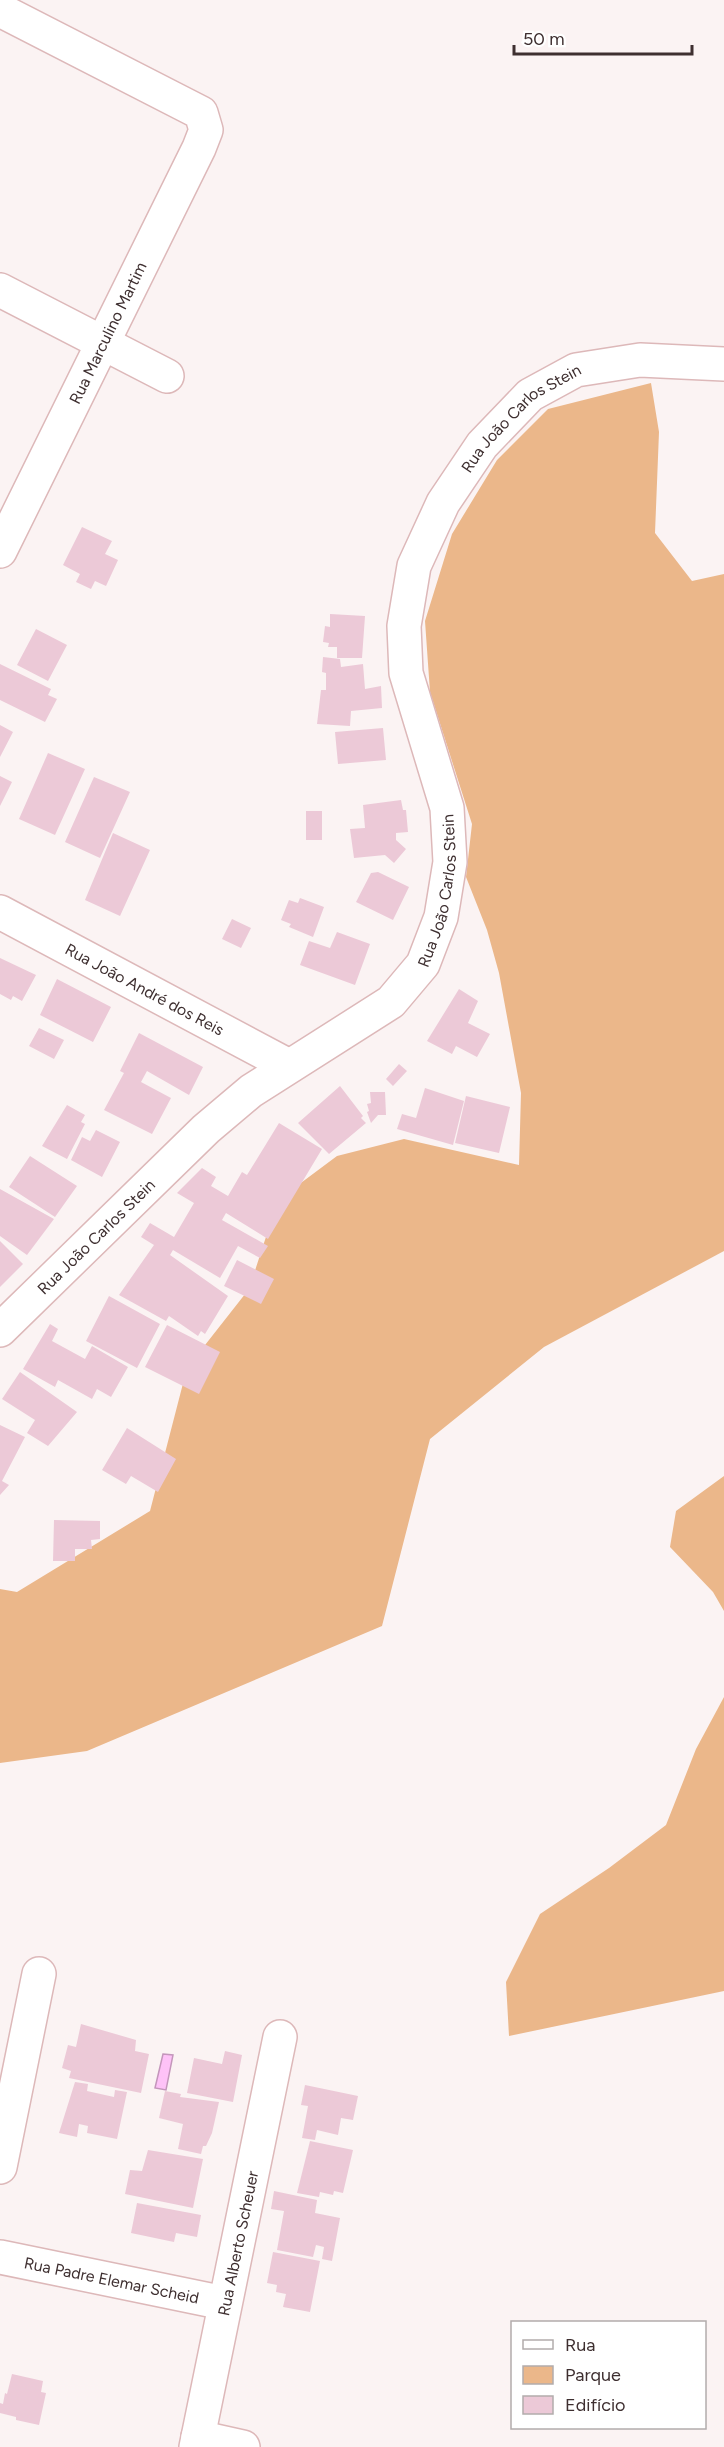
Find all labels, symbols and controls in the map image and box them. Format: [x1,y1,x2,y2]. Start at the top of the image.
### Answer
scale bar [514,18,692,56]
text: 50 m [523,28,565,50]
street label: Rua Marculino Martim [65,259,151,407]
street label: Rua João Carlos Stein [457,360,584,476]
street label: Rua João Carlos Stein [413,814,460,970]
street label: Rua João André dos Reis [62,939,227,1039]
street label: Rua João Carlos Stein [33,1175,159,1298]
street label: Rua Alberto Scheuer [214,2168,262,2317]
street label: Rua Padre Elemar Scheid [23,2253,201,2307]
legend [511,2321,706,2429]
text: Rua [565,2334,596,2356]
text: Parque [565,2364,621,2386]
text: Edifício [565,2394,626,2416]

